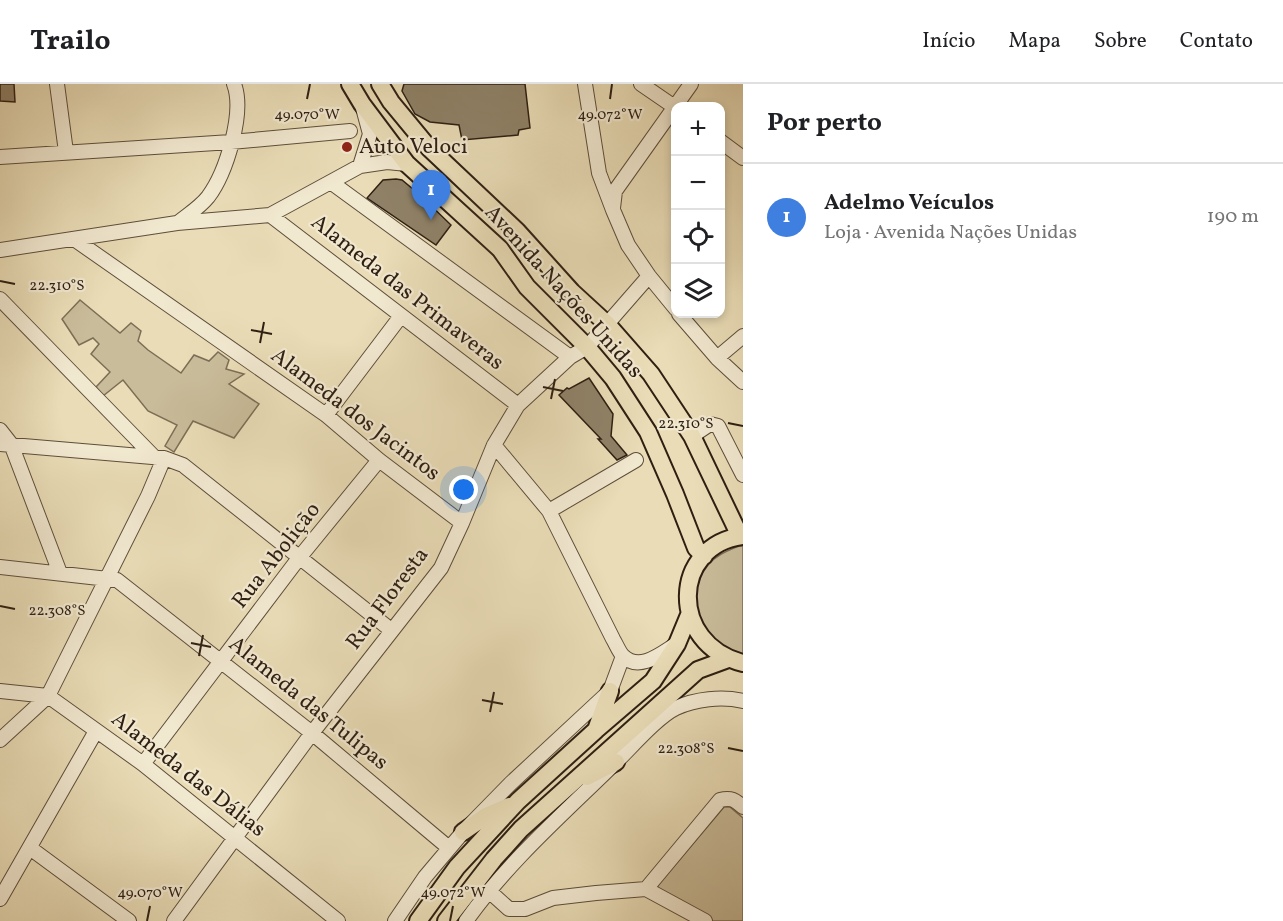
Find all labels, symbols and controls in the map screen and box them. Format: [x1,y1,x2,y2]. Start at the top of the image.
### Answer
text: Trailo [30,22,111,61]
text: Início [922,27,975,56]
text: Mapa [1008,27,1061,56]
text: Sobre [1094,27,1147,56]
text: Contato [1180,27,1253,56]
map controls [671,102,725,318]
button: + [671,102,725,156]
text: 49.070°W [274,105,340,126]
text: 49.072°W [578,105,642,126]
text: Por perto [767,105,882,141]
place label: Auto Veloci [359,132,468,163]
marker: Auto Veloci [340,140,354,154]
button: − [671,156,725,210]
pin: 1 [412,170,450,220]
text: Adelmo Veículos [824,188,994,219]
street label: Avenida Nações Unidas [477,198,649,386]
text: 1 [782,203,791,231]
text: 190 m [1207,203,1259,231]
street label: Alameda das Primaveras [304,208,510,378]
button: locate [671,210,725,264]
text: Loja · Avenida Nações Unidas [824,219,1077,247]
button: layers [671,264,725,318]
text: 22.310°S [29,276,85,297]
street label: Alameda dos Jacintos [264,341,446,489]
text: 22.310°S [658,414,714,435]
your location [449,475,478,504]
street label: Rua Abolição [226,496,328,616]
street label: Rua Floresta [339,541,437,657]
text: 22.308°S [28,601,86,622]
street label: Alameda das Tulipas [221,630,395,778]
street label: Alameda das Dálias [104,705,272,845]
text: 22.308°S [657,739,715,760]
text: 49.070°W [117,883,183,904]
text: 49.072°W [421,883,485,904]

